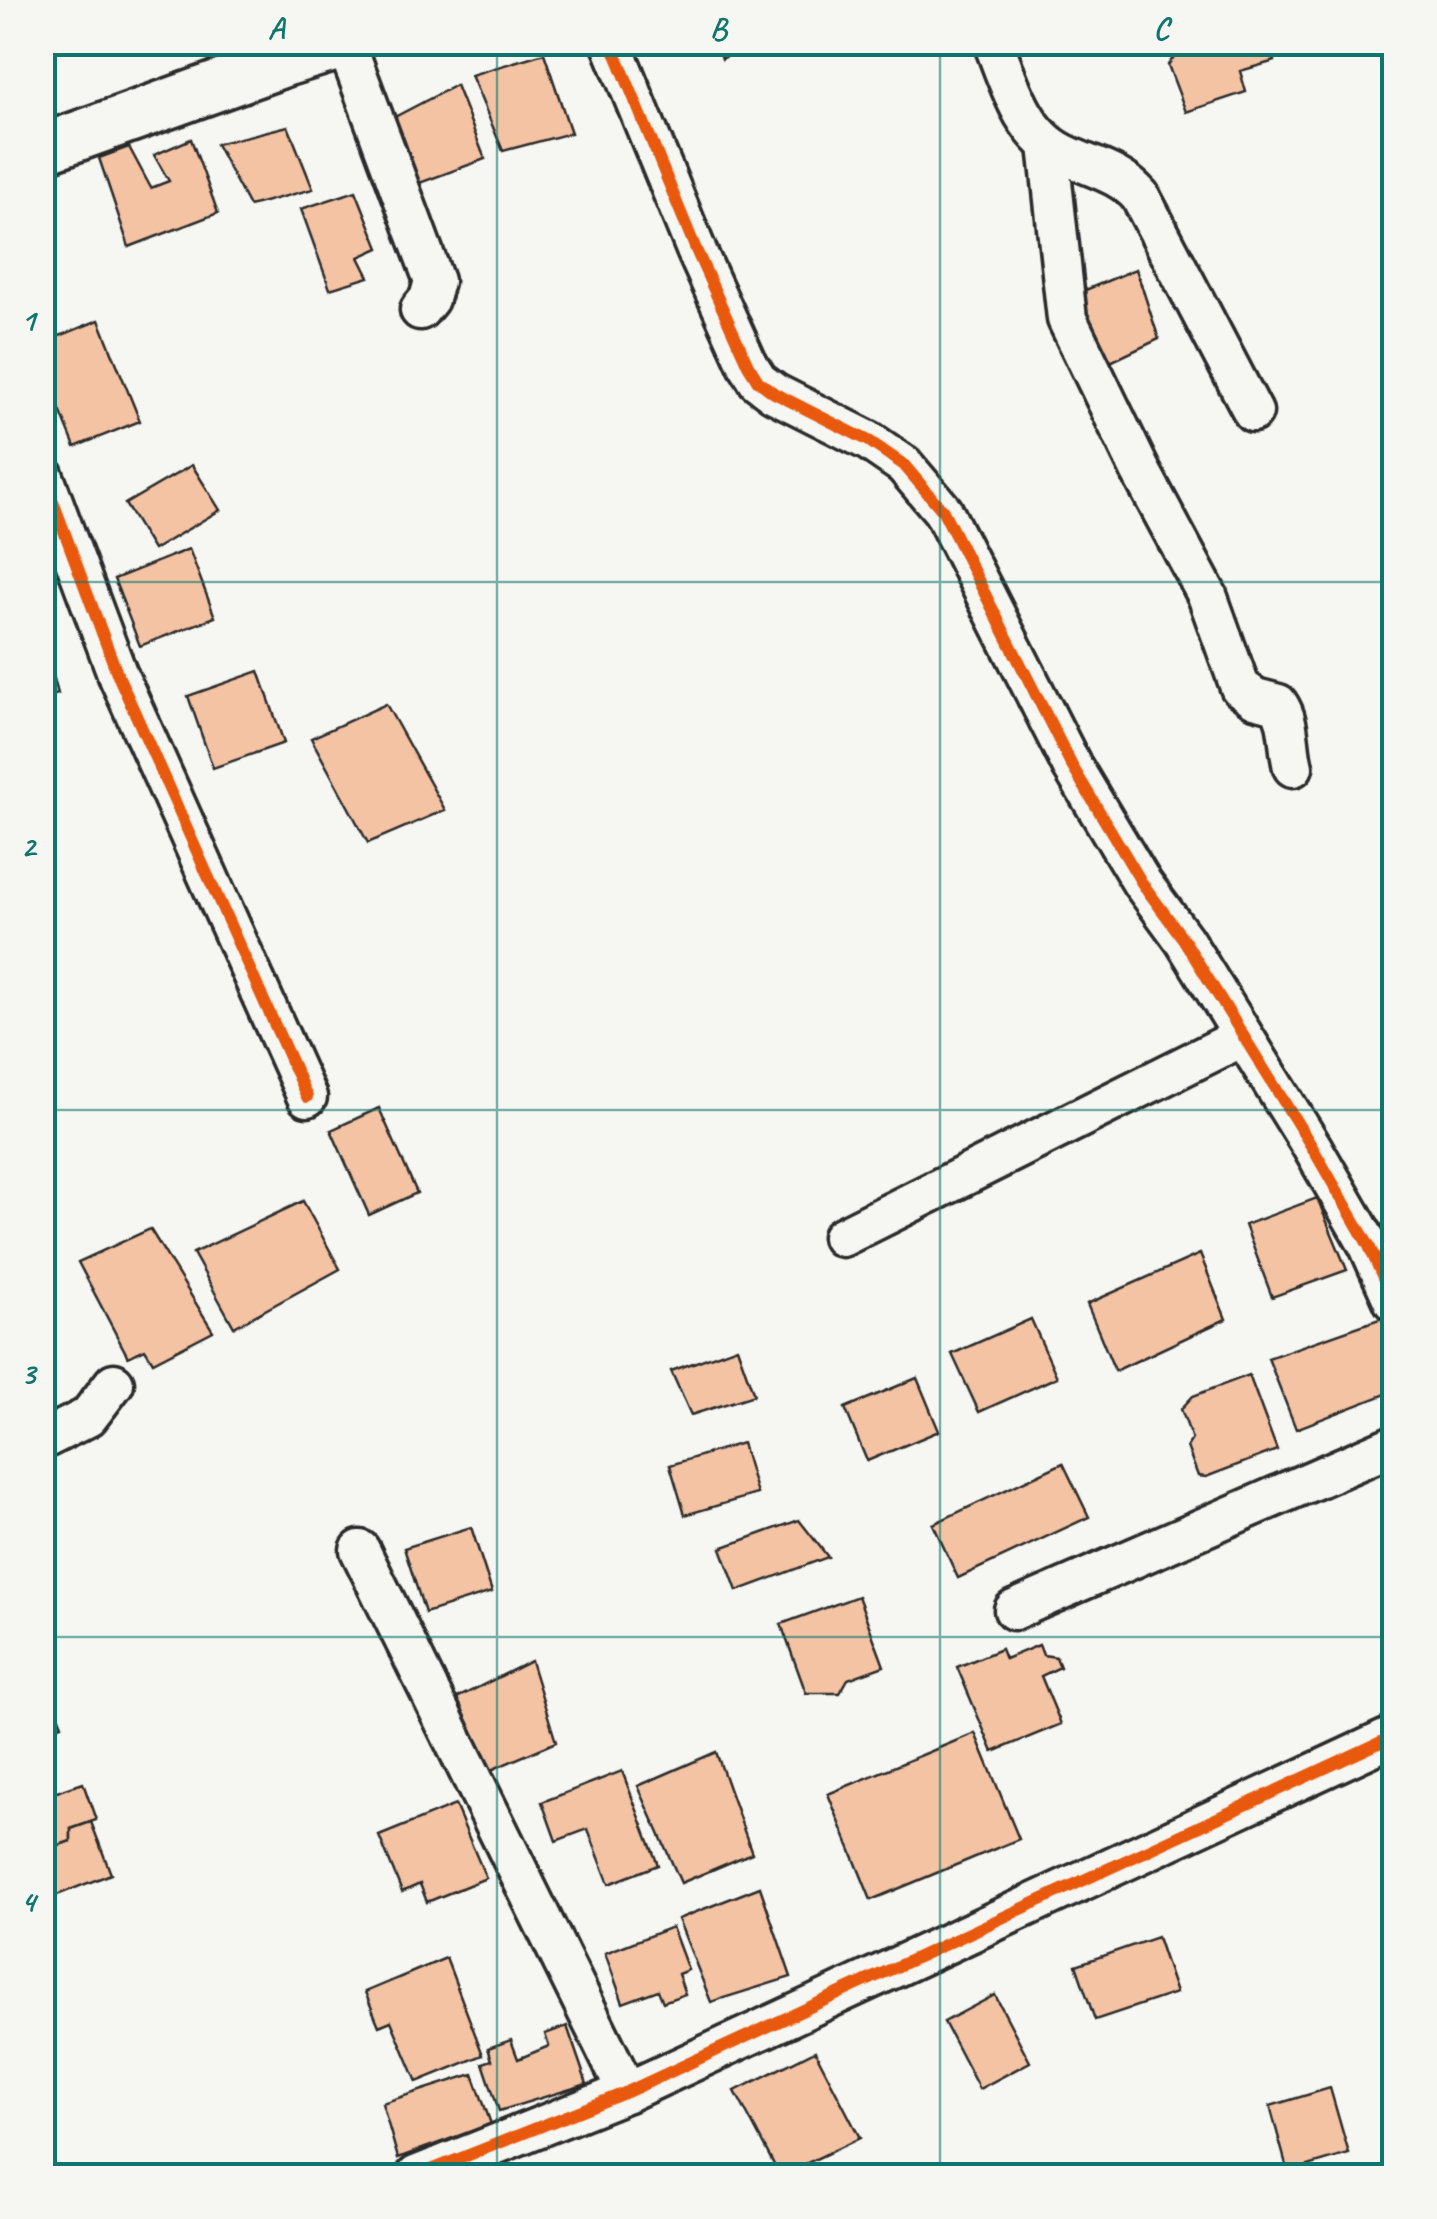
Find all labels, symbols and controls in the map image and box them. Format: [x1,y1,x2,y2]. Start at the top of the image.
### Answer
text: A [268,8,287,49]
text: B [710,8,729,49]
text: C [1153,8,1173,49]
text: 1 [21,299,39,340]
text: 2 [21,826,38,867]
text: 3 [21,1353,38,1394]
text: 4 [21,1881,39,1922]

